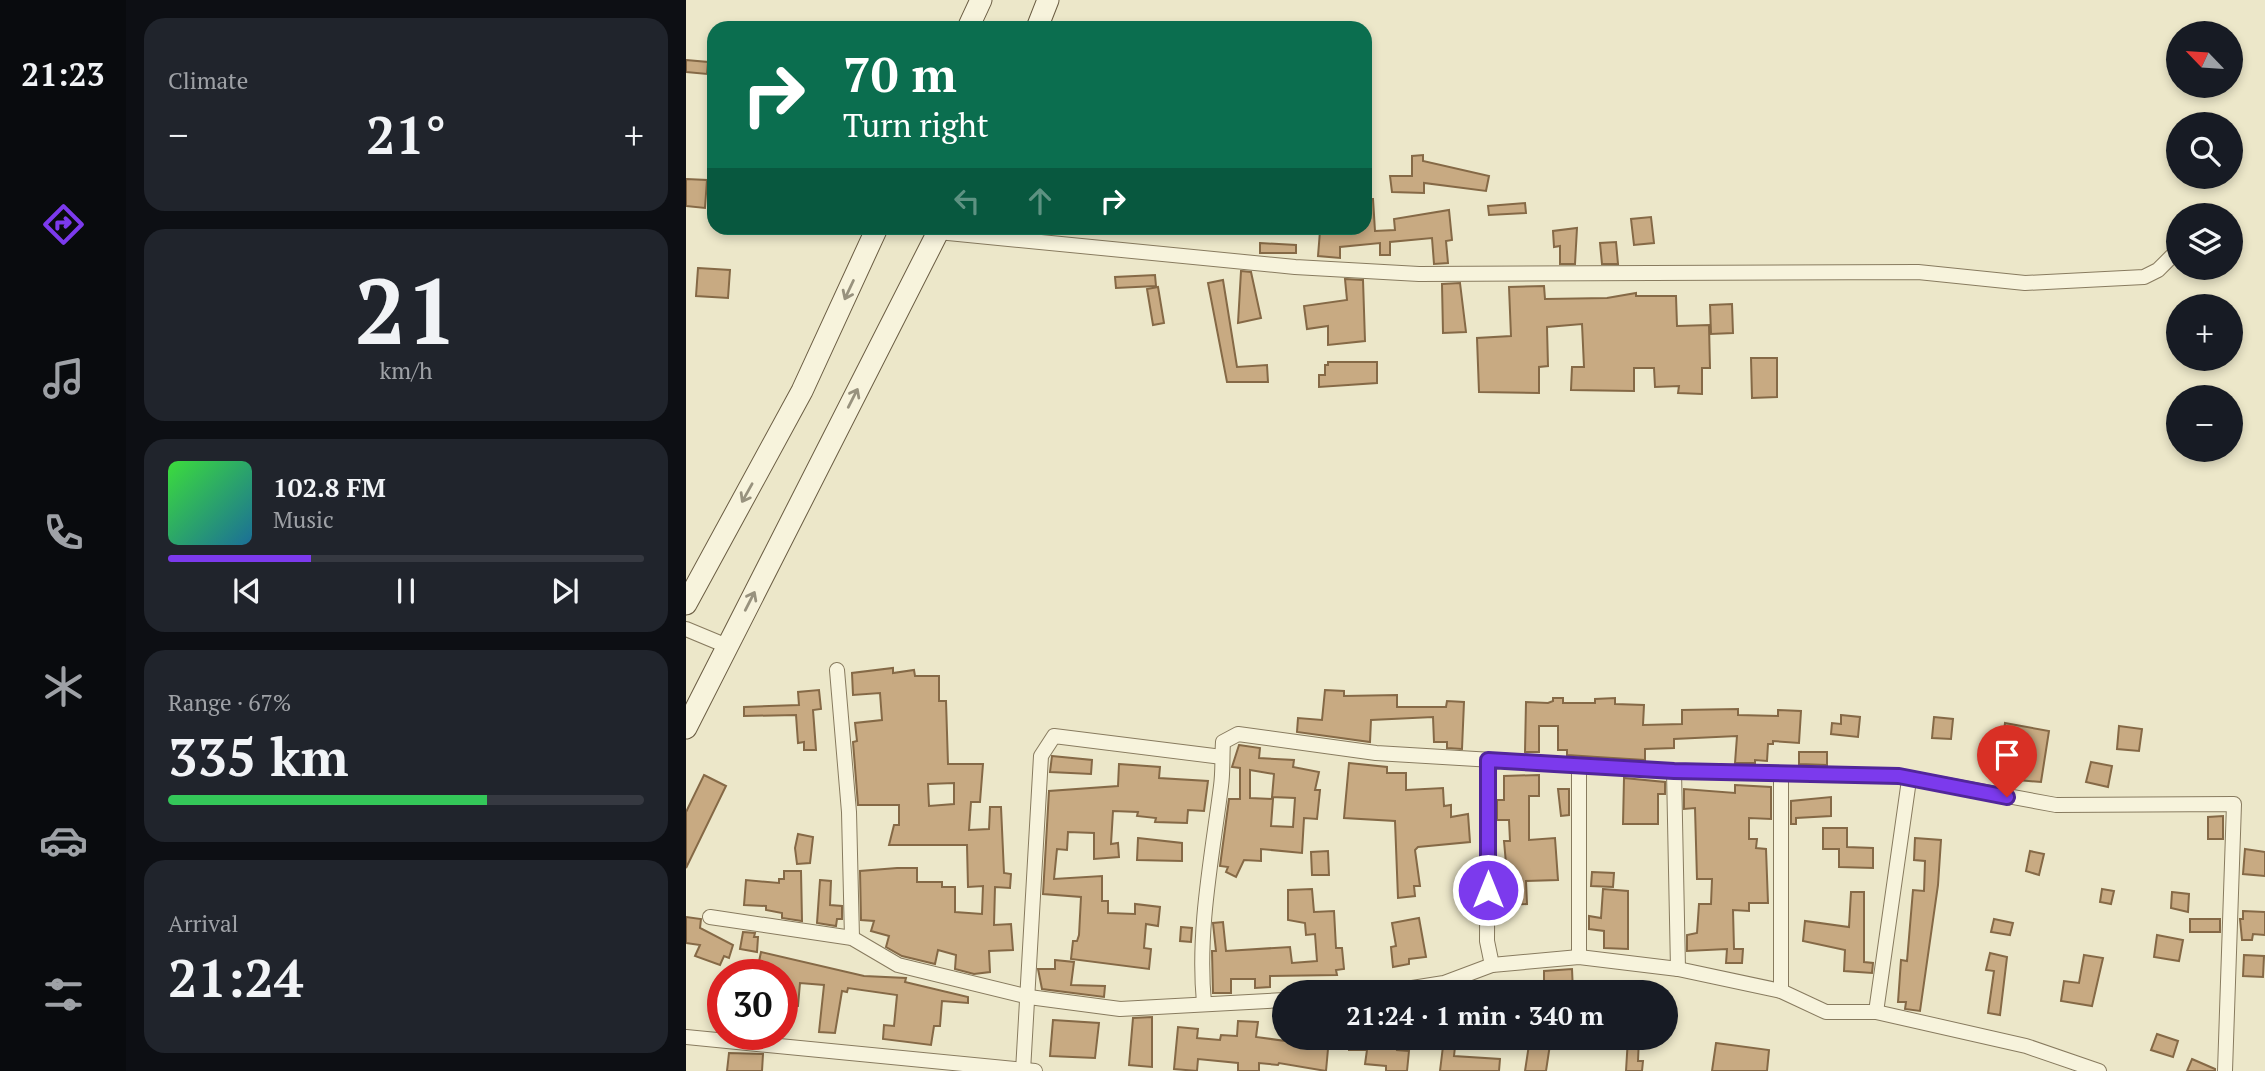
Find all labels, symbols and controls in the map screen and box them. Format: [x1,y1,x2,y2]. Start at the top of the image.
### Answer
north arrow [2166,21,2244,98]
map controls [2166,21,2243,462]
text: 70 m [843,41,957,106]
icon: right [728,49,819,140]
text: 21:23 [21,53,105,95]
text: Climate [168,65,248,96]
text: 21° [366,100,446,169]
text: Turn right [843,104,989,146]
text: − [168,110,188,160]
text: + [624,110,644,160]
button: search [2166,112,2243,189]
icon: left [948,182,986,220]
icon: ahead [1021,182,1059,220]
icon: right [1094,182,1132,220]
icon: directions [39,200,88,249]
button: layers [2166,203,2243,280]
text: 21 [355,249,457,370]
one-way arrow [842,278,855,300]
button: + [2166,294,2243,371]
icon: music [39,354,88,403]
text: km/h [379,355,433,386]
button: − [2166,385,2243,462]
one-way arrow [846,389,860,409]
text: 102.8 FM [273,470,386,504]
one-way arrow [740,482,754,502]
text: Music [273,504,334,535]
icon: phone [39,508,88,557]
icon: previous [228,572,266,610]
icon: pause [387,572,425,610]
icon: next [546,572,584,610]
one-way arrow [744,591,758,612]
icon: climate [39,662,88,711]
text: Range · 67% [168,687,291,718]
text: 335 km [168,722,349,791]
pin [1977,725,2037,797]
icon: arrive [1988,736,2026,774]
icon: car [39,816,88,865]
position arrow [1451,853,1525,927]
text: Arrival [168,908,239,939]
text: 21:24 [168,943,303,1012]
speed limit sign: 30 [707,959,798,1050]
icon: filters [39,970,88,1019]
text: 21:24 · 1 min · 340 m [1346,998,1604,1032]

